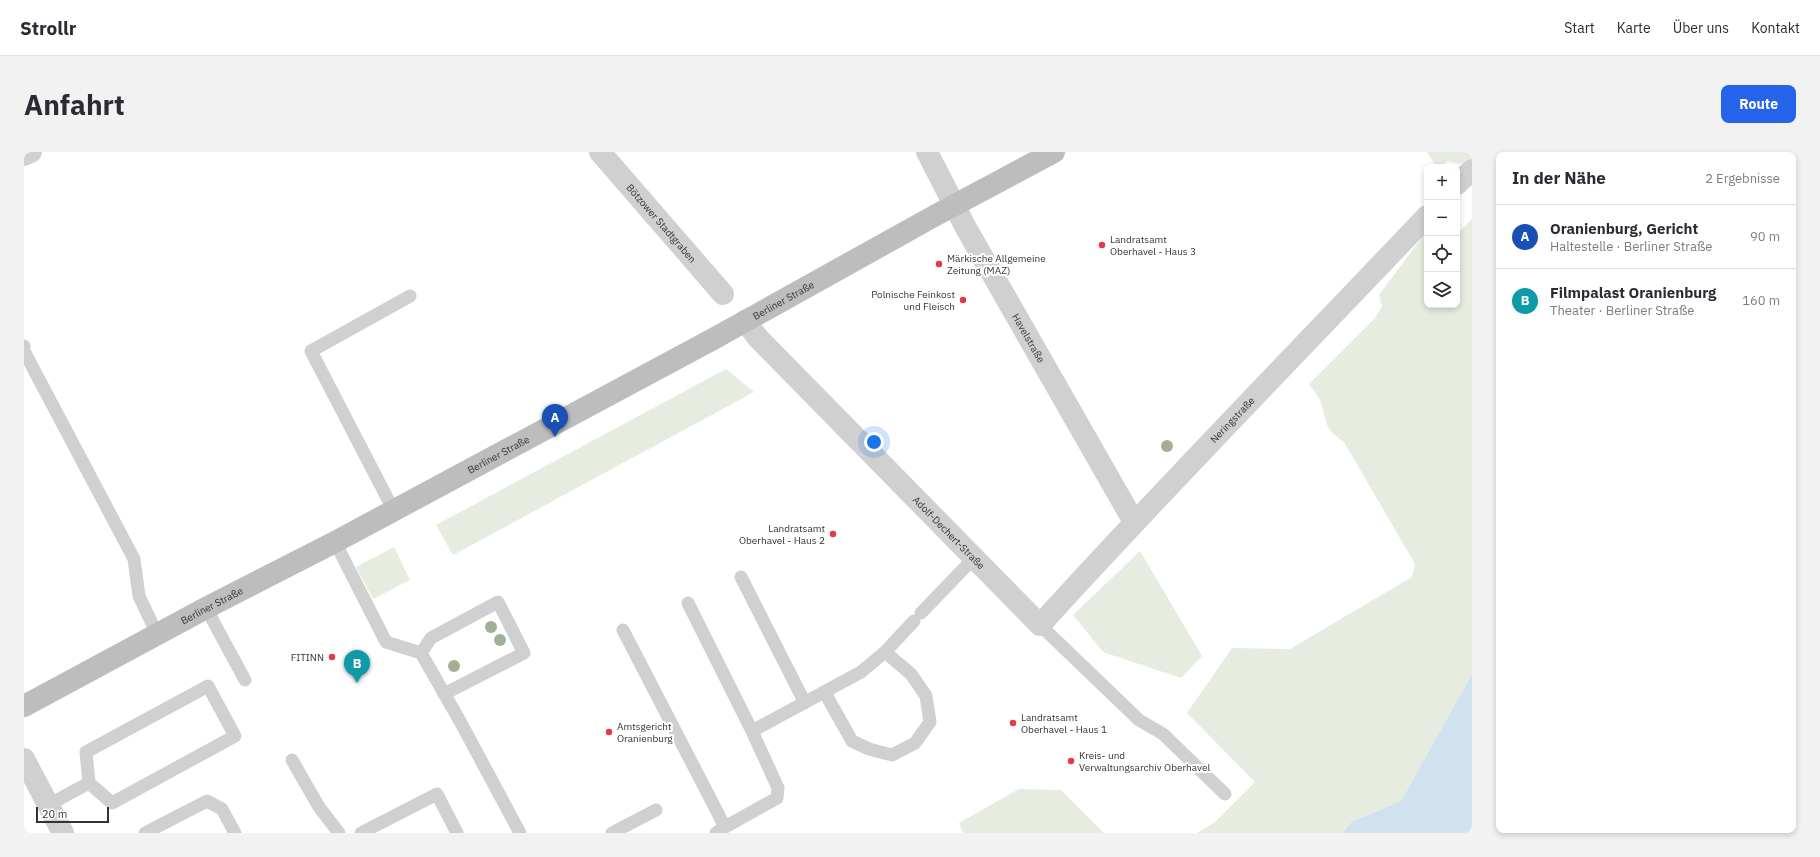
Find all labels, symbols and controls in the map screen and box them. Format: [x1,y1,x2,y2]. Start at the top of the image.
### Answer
text: Strollr [20,16,76,40]
text: Start [1564,19,1595,37]
text: Karte [1617,19,1651,37]
text: Über uns [1673,19,1729,37]
text: Kontakt [1751,19,1800,37]
button: Route [1721,85,1796,123]
text: Anfahrt [24,86,125,123]
map controls [1424,164,1460,308]
button: + [1424,164,1460,200]
text: In der Nähe [1512,167,1606,189]
text: 2 Ergebnisse [1705,170,1780,187]
street label: Bötzower Stadtgraben [623,181,699,265]
button: − [1424,200,1460,236]
text: Oranienburg, Gericht [1550,219,1698,238]
text: A [1521,228,1529,245]
text: 90 m [1750,228,1780,245]
place label: Landratsamt Oberhavel - Haus 3 [1110,233,1196,258]
button: locate [1424,236,1460,272]
text: Haltestelle · Berliner Straße [1550,238,1712,255]
marker: Landratsamt Oberhavel - Haus 3 [1097,240,1107,250]
place label: Märkische Allgemeine Zeitung (MAZ) [947,252,1046,277]
marker: Märkische Allgemeine Zeitung (MAZ) [934,259,944,269]
button: layers [1424,272,1460,308]
street label: Berliner Straße [750,278,817,323]
text: Filmpalast Oranienburg [1550,283,1716,302]
place label: Polnische Feinkost und Fleisch [871,288,955,313]
text: B [1521,292,1529,309]
text: 160 m [1742,292,1780,309]
marker: Polnische Feinkost und Fleisch [958,295,968,305]
text: Theater · Berliner Straße [1550,302,1694,319]
street label: Havelstraße [1009,311,1048,366]
street label: Neringstraße [1207,394,1258,446]
pin: A [542,404,568,437]
your location [864,432,884,452]
street label: Berliner Straße [465,433,532,477]
street label: Adolf-Dechert-Straße [910,494,988,572]
place label: Landratsamt Oberhavel - Haus 2 [739,522,825,547]
marker: Landratsamt Oberhavel - Haus 2 [828,529,838,539]
street label: Berliner Straße [179,584,246,627]
pin: B [344,650,370,683]
place label: FITINN [291,651,324,664]
marker: FITINN [327,652,337,662]
place label: Landratsamt Oberhavel - Haus 1 [1021,711,1107,736]
marker: Landratsamt Oberhavel - Haus 1 [1008,718,1018,728]
place label: Amtsgericht Oranienburg [617,720,673,745]
marker: Amtsgericht Oranienburg [604,727,614,737]
place label: Kreis- und Verwaltungsarchiv Oberhavel [1079,749,1210,774]
marker: Kreis- und Verwaltungsarchiv Oberhavel [1066,756,1076,766]
scale bar [36,805,109,824]
text: 20 m [42,807,67,821]

